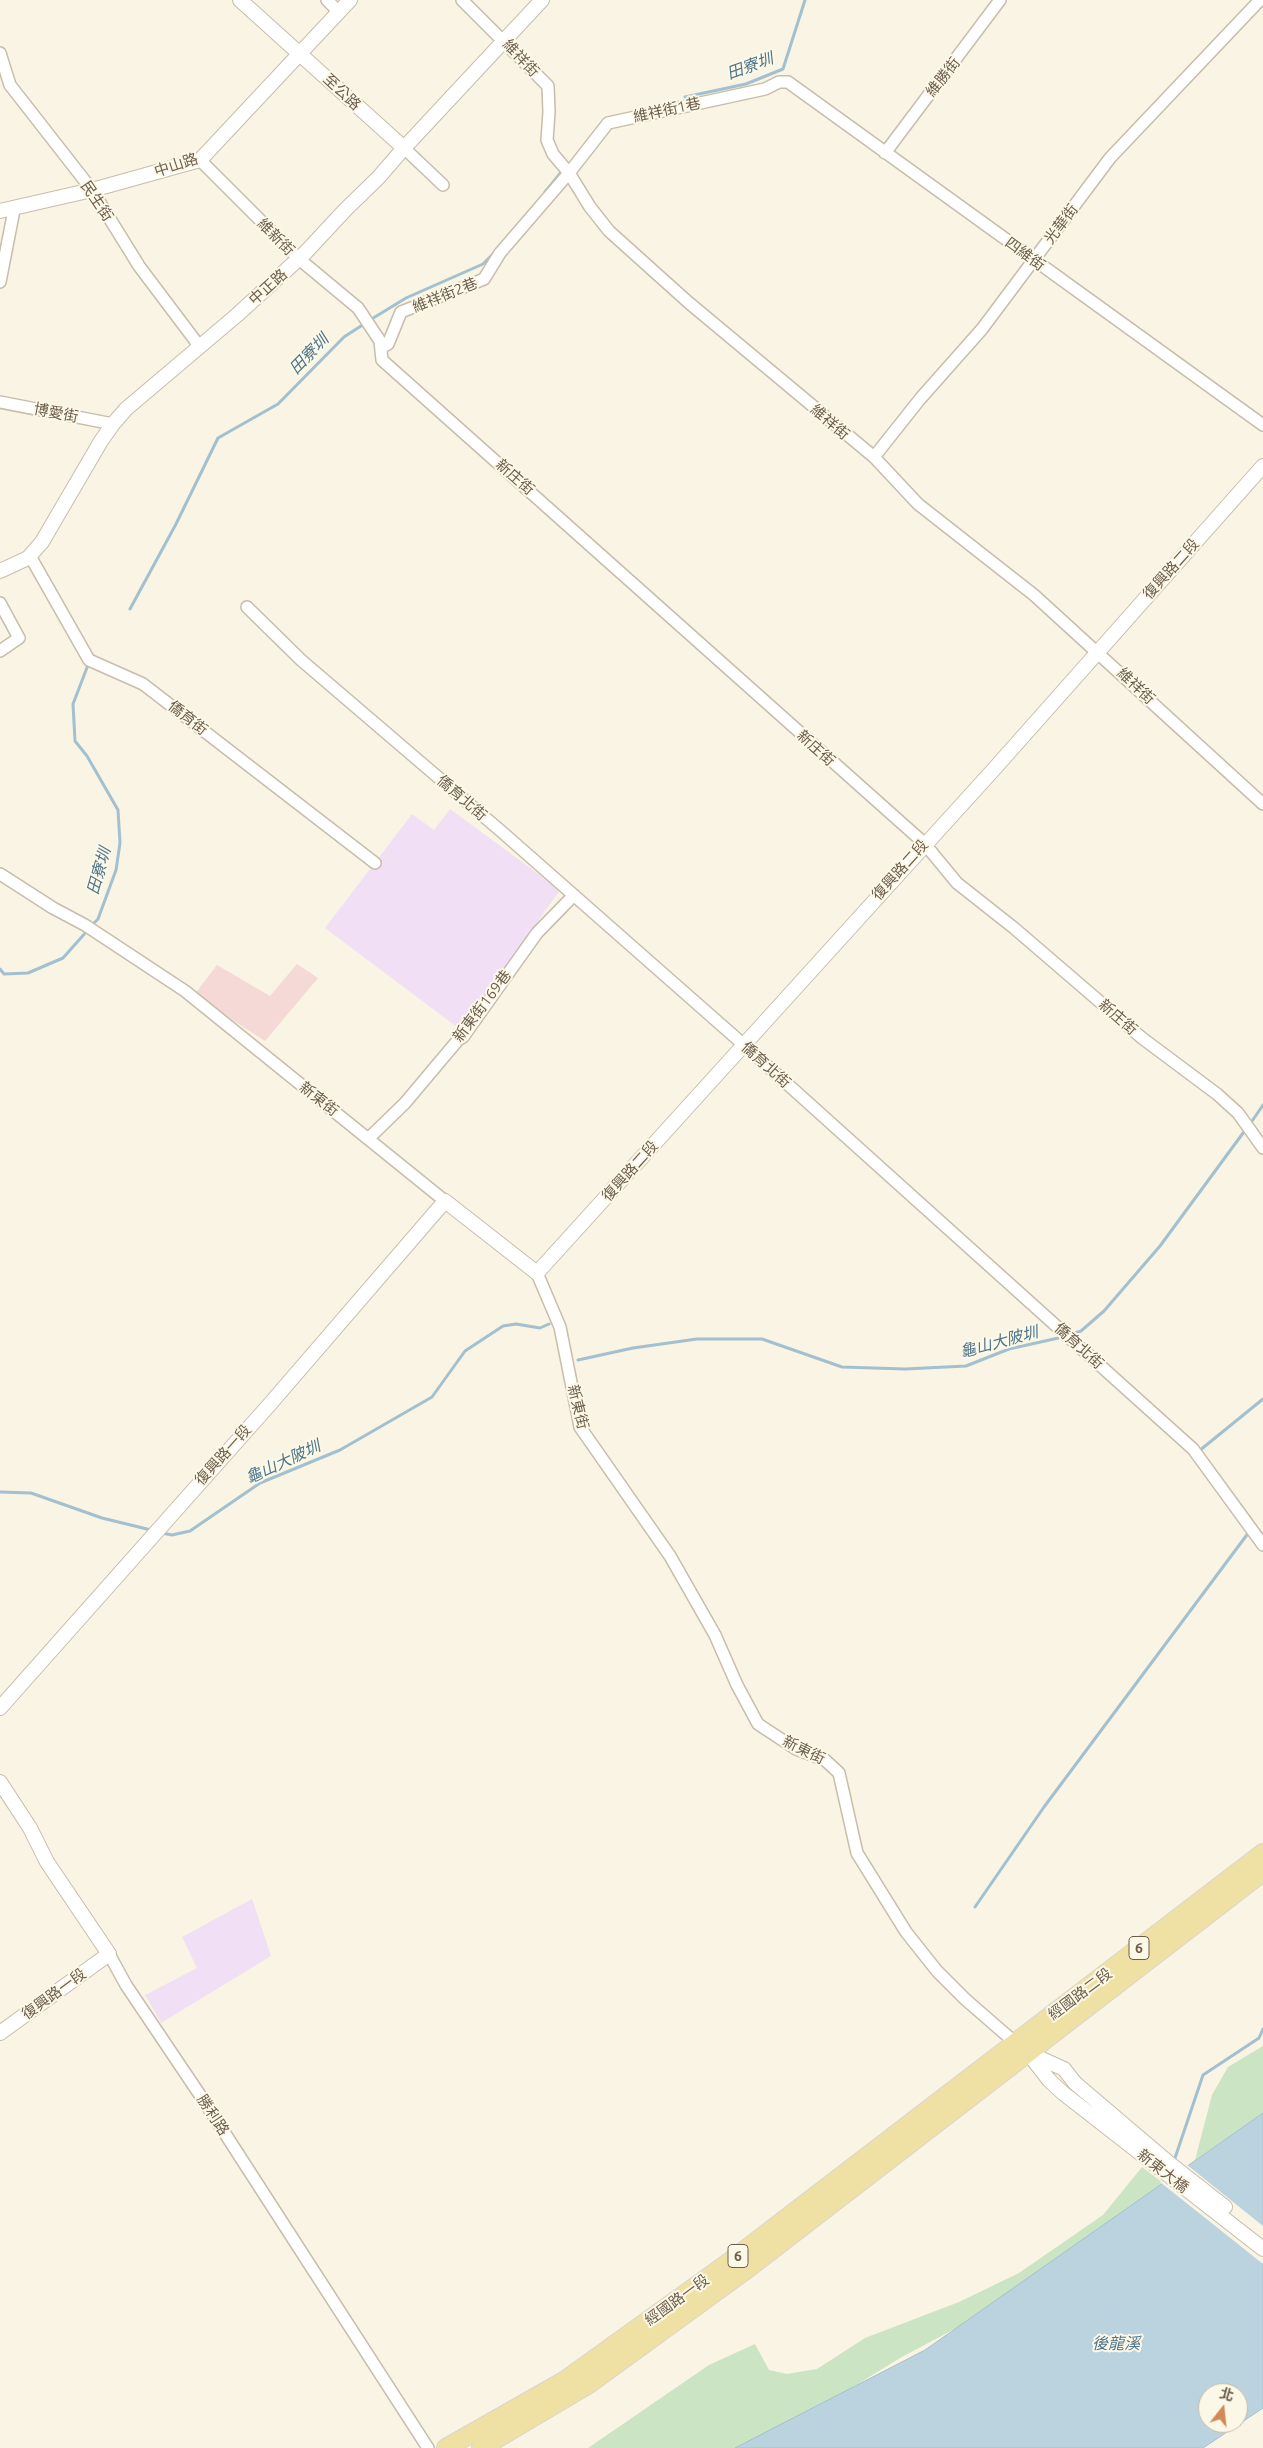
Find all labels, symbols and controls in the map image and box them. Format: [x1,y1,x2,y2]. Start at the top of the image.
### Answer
street label: 維祥街 [499,35,543,81]
water label: 田寮圳 [724,49,776,83]
street label: 維勝街 [922,54,964,100]
street label: 至公路 [319,70,365,114]
street label: 維祥街1巷 [632,94,702,126]
street label: 中山路 [152,149,200,181]
street label: 民生街 [77,177,117,225]
street label: 光華街 [1040,201,1082,247]
street label: 維新街 [254,215,298,259]
street label: 四維街 [1002,233,1048,275]
street label: 中正路 [245,265,291,309]
street label: 維祥街2巷 [410,274,480,316]
water label: 田寮圳 [285,330,333,378]
street label: 博愛街 [32,400,80,426]
street label: 維祥街 [807,401,853,443]
street label: 新庄街 [492,455,538,499]
street label: 復興路二段 [1139,535,1203,603]
street label: 維祥街 [1113,664,1159,708]
street label: 僑育街 [165,697,211,739]
street label: 新庄街 [793,726,839,770]
street label: 僑育北街 [433,772,491,824]
street label: 復興路二段 [868,836,932,904]
water label: 田寮圳 [83,845,115,897]
street label: 新東街169巷 [449,966,515,1046]
street label: 新庄街 [1095,995,1141,1039]
street label: 僑育北街 [738,1038,794,1092]
street label: 新東街 [296,1078,342,1120]
street label: 復興路二段 [598,1137,662,1205]
street label: 僑育北街 [1051,1319,1107,1373]
water label: 龜山大陂圳 [958,1322,1040,1362]
street label: 新東街 [564,1383,592,1431]
street label: 復興路一段 [191,1421,255,1489]
water label: 龜山大陂圳 [243,1436,323,1488]
street label: 新東街 [780,1732,828,1768]
road number: 6 [1129,1936,1149,1960]
street label: 經國路二段 [1045,1964,1115,2024]
street label: 復興路一段 [18,1965,90,2023]
street label: 勝利路 [193,2091,233,2139]
street label: 新東大橋 [1134,2145,1192,2197]
road number: 6 [728,2244,748,2268]
street label: 經國路一段 [641,2271,713,2329]
water label: 後龍溪 [1092,2334,1140,2354]
north arrow [1198,2383,1248,2433]
text: 北 [1218,2385,1236,2404]

